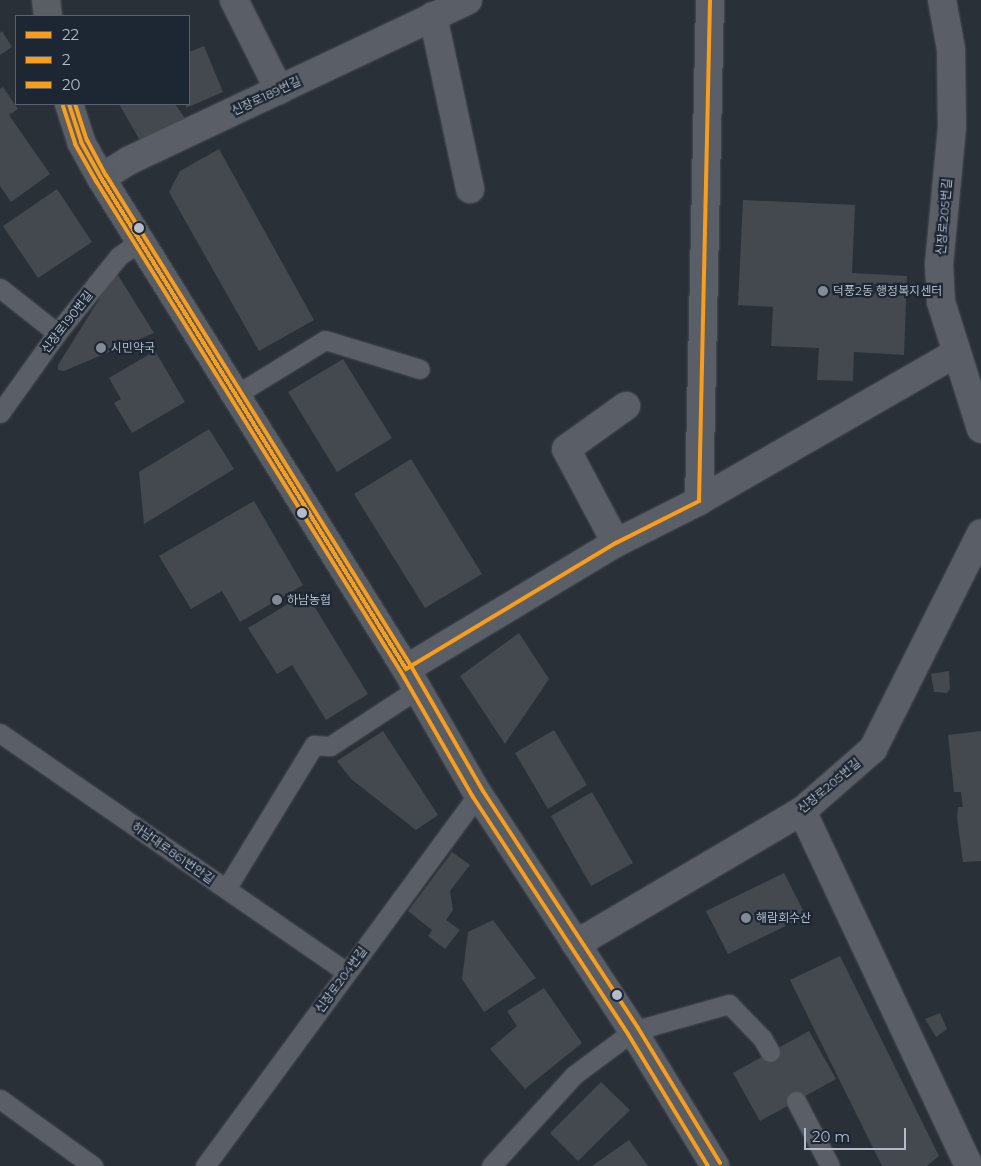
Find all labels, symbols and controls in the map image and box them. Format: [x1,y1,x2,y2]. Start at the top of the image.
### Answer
legend [15,15,190,105]
text: 22 [62,25,79,44]
text: 2 [62,50,71,69]
street label: 신장로189번길 [229,74,303,118]
text: 20 [62,75,80,94]
street label: 신장로205번길 [933,178,955,256]
unlabelled marker [134,223,144,233]
place label: 덕풍2동 행정복지센터 [833,284,942,298]
marker: 덕풍2동 행정복지센터 [817,285,829,297]
street label: 신장로190번길 [38,288,96,356]
place label: 시민약국 [111,341,155,355]
marker: 시민약국 [95,342,107,354]
unlabelled marker [297,508,307,518]
place label: 하남농협 [287,593,331,607]
marker: 하남농협 [271,594,283,606]
street label: 신장로205번길 [795,756,863,816]
street label: 하남대로861번안길 [129,819,217,887]
place label: 해람회수산 [756,911,811,925]
marker: 해람회수산 [740,912,752,924]
street label: 신장로204번길 [312,944,370,1016]
unlabelled marker [612,990,622,1000]
scale bar [806,1118,908,1150]
text: 20 m [812,1127,850,1146]

